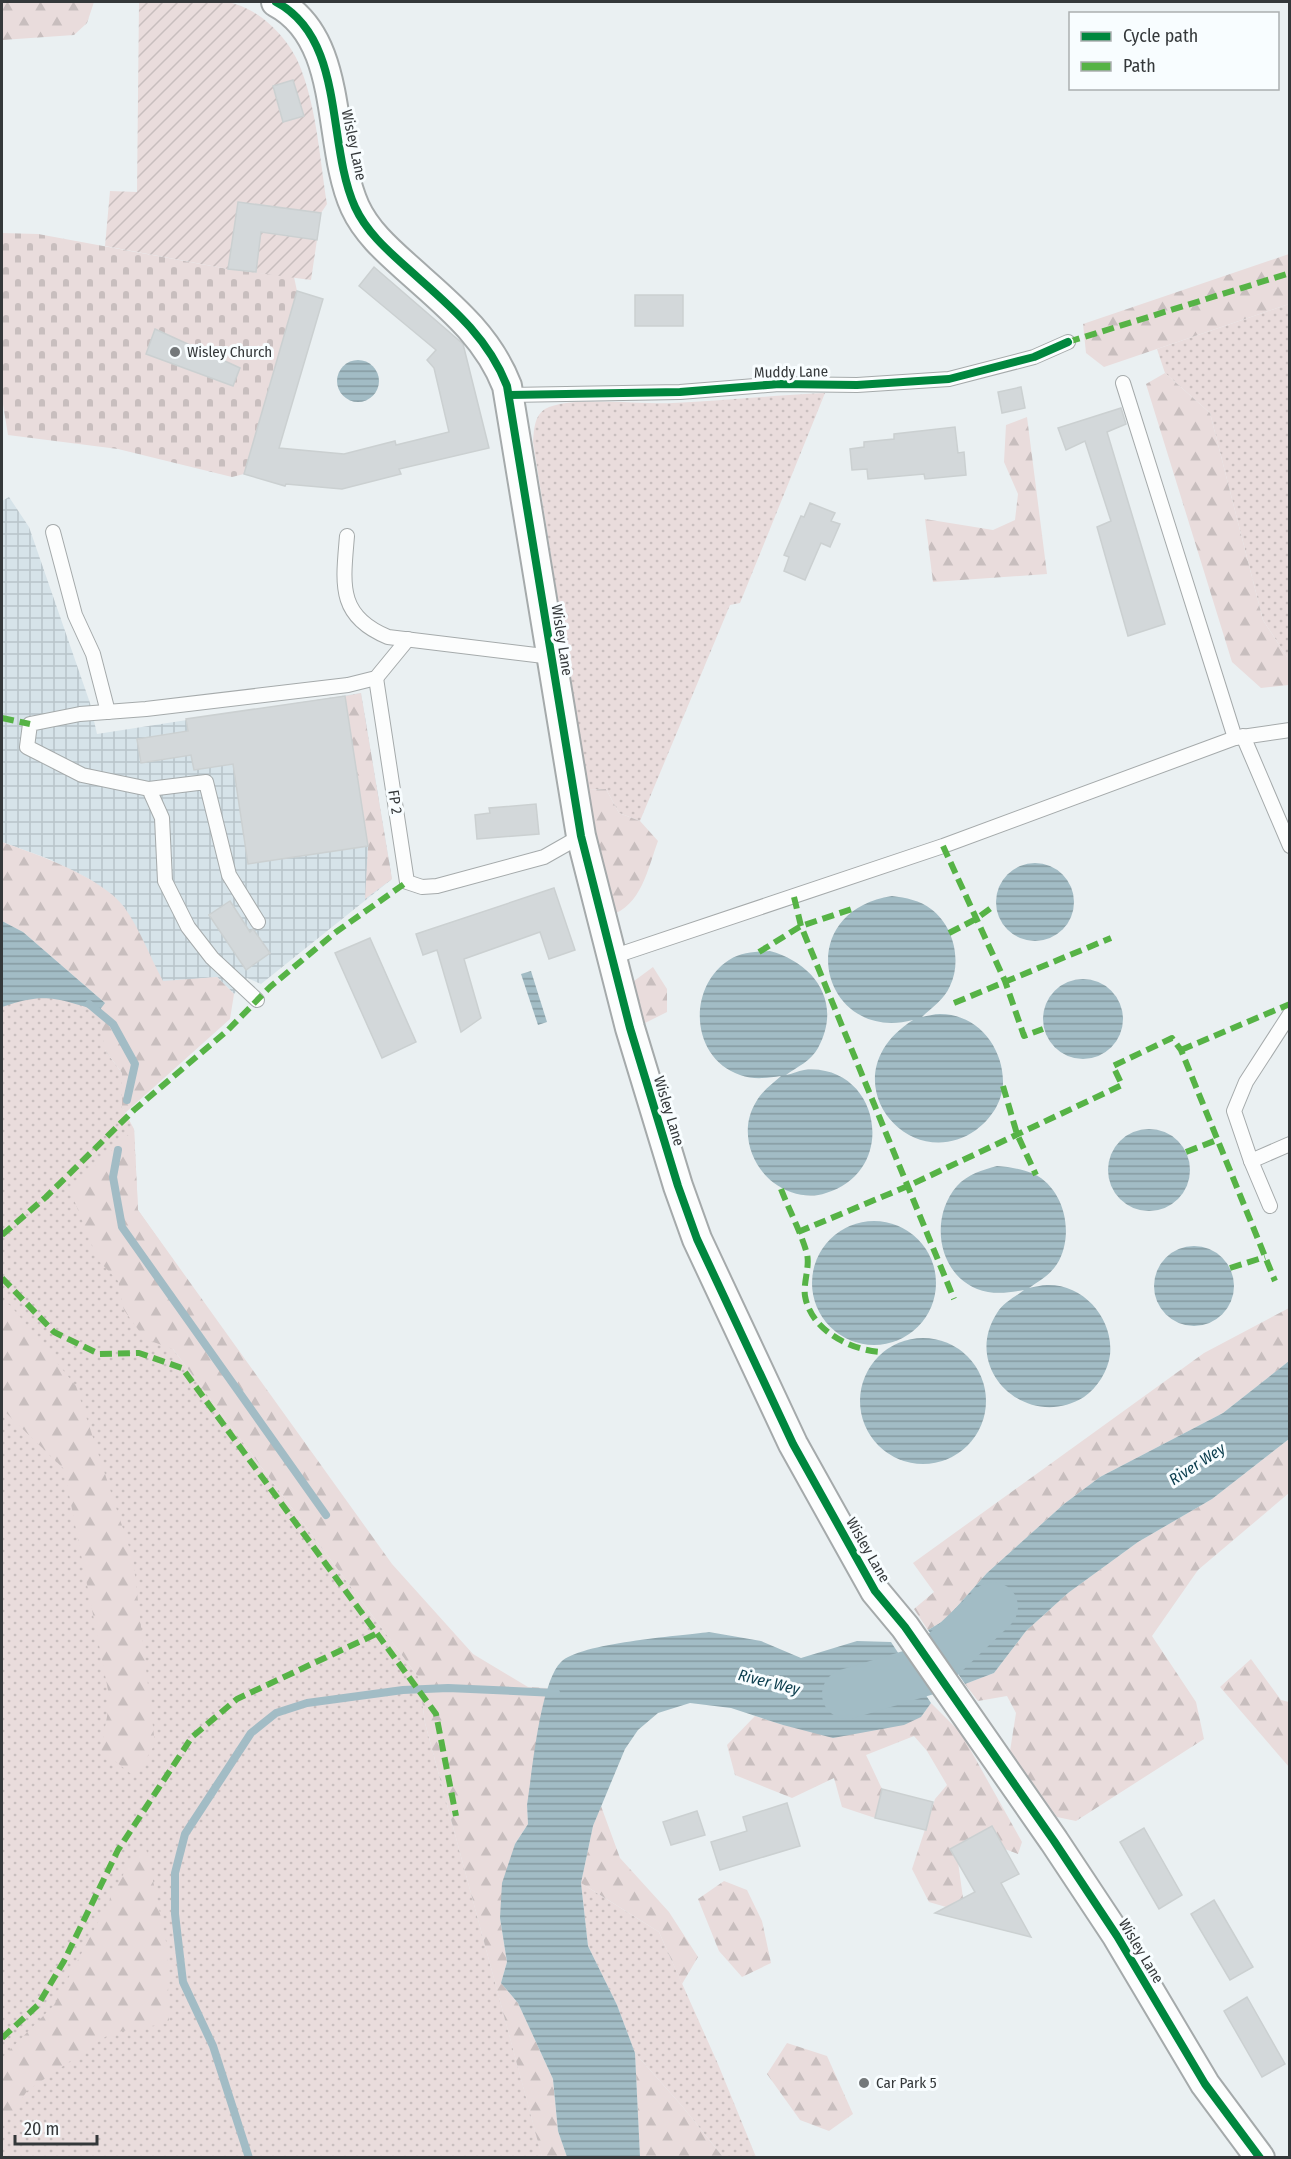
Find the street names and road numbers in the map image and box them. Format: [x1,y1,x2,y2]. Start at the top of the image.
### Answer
street label: Wisley Lane [338,108,370,182]
street label: Muddy Lane [754,362,828,382]
street label: Wisley Lane [547,603,577,677]
street label: FP 2 [384,788,406,816]
street label: Wisley Lane [650,1074,688,1148]
street label: Wisley Lane [842,1514,894,1586]
street label: Wisley Lane [1115,1915,1167,1987]

